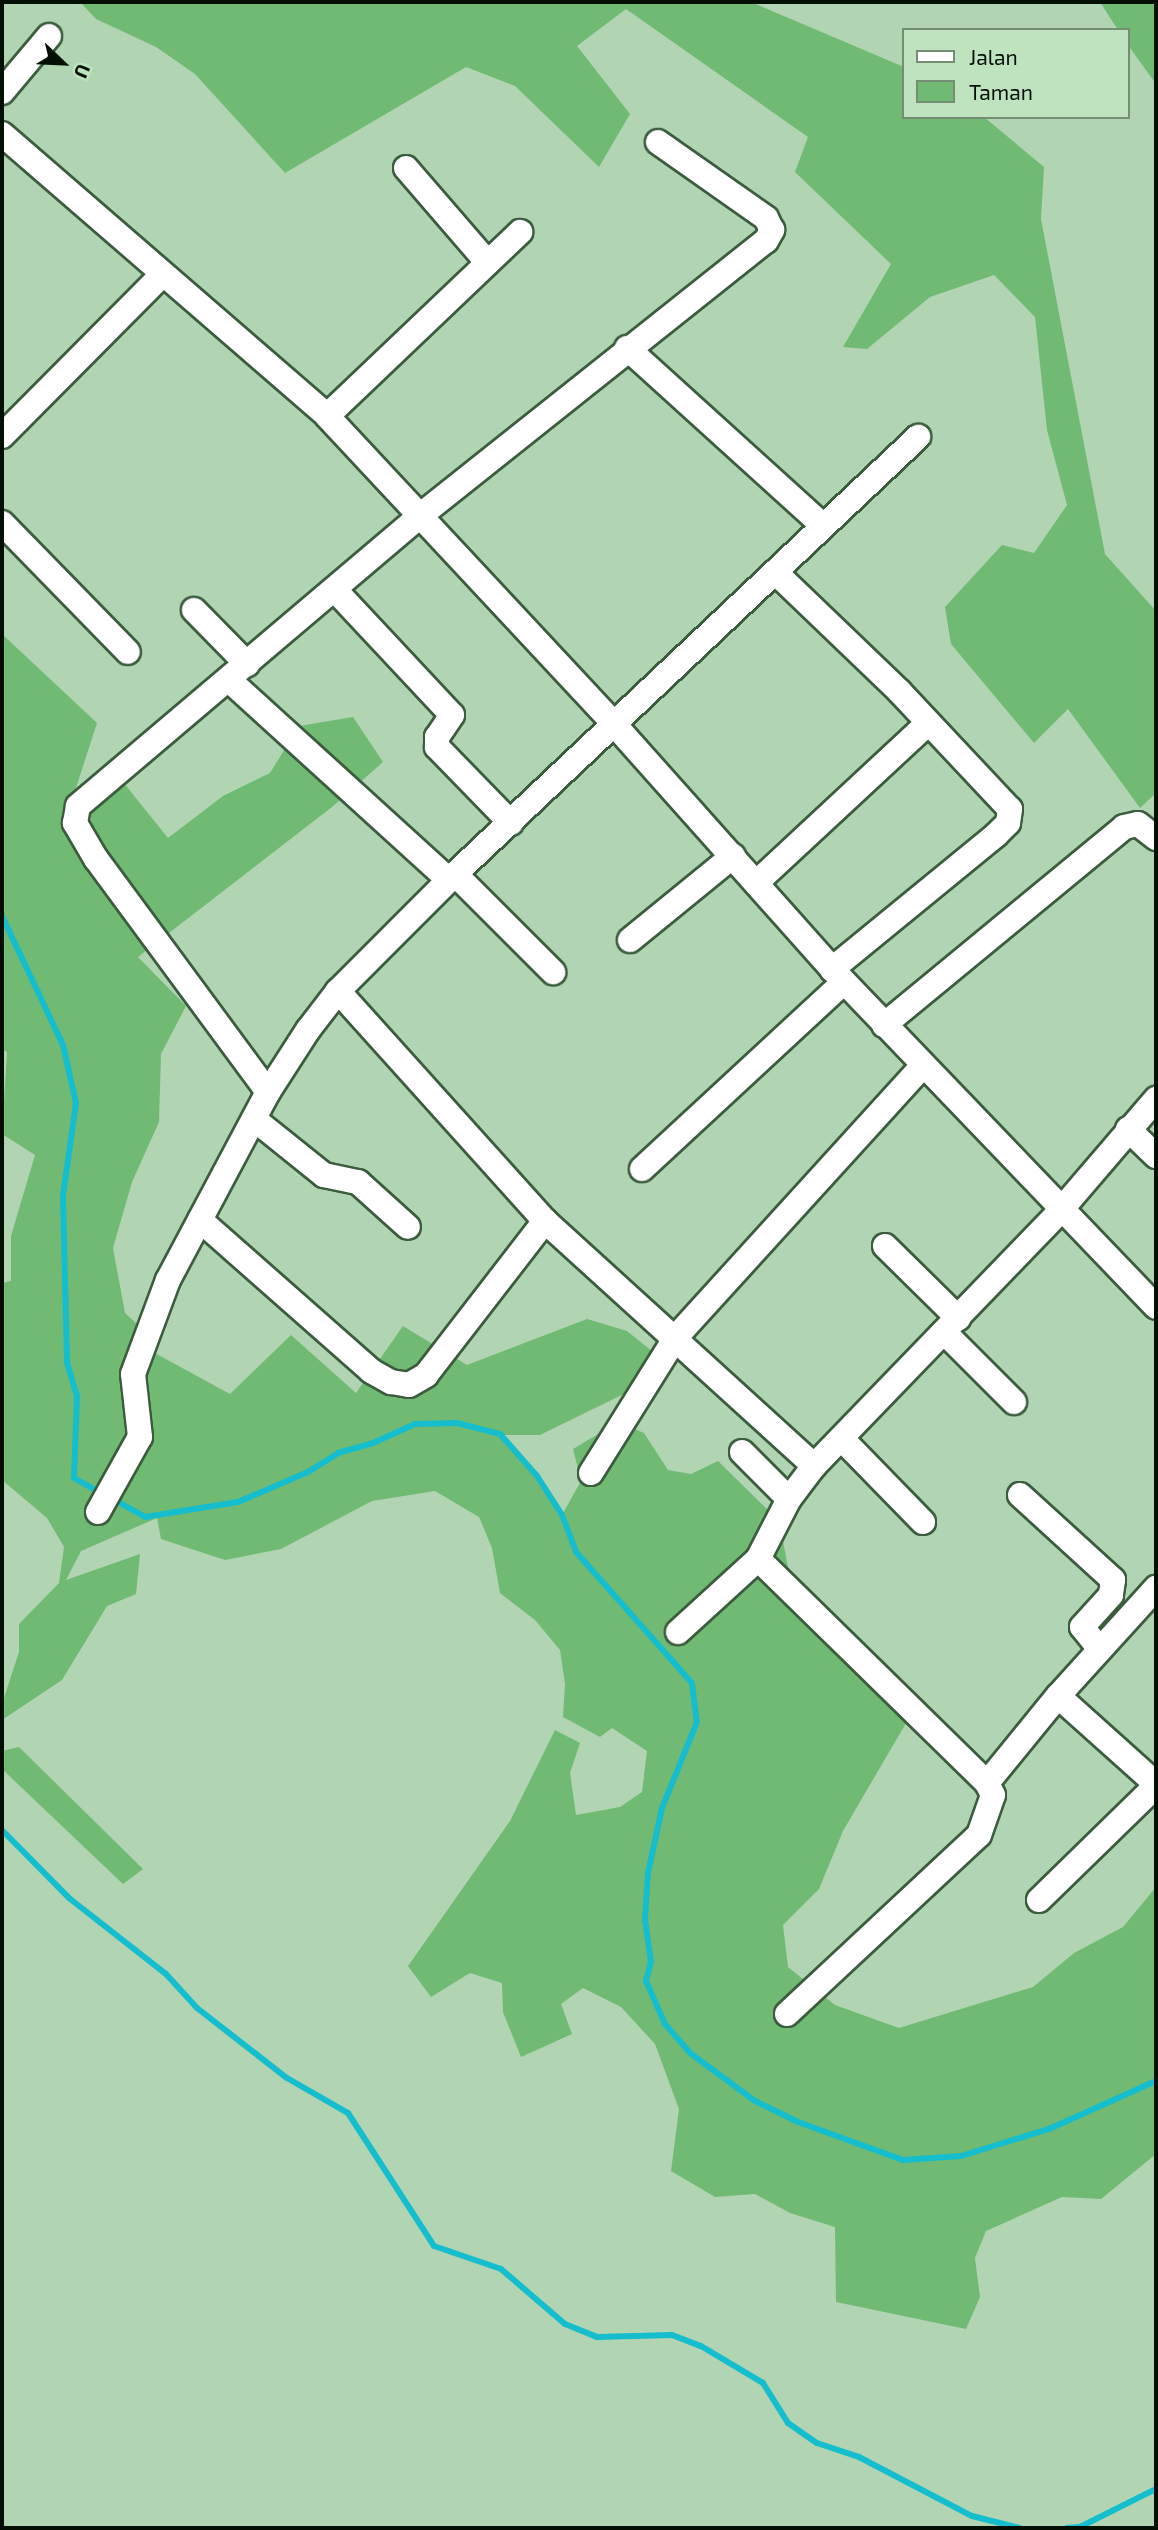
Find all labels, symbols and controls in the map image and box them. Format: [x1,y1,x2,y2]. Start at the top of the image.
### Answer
north arrow [28,28,98,98]
legend [902,28,1130,119]
text: Jalan [969,44,1018,69]
text: U [70,61,96,82]
text: Taman [969,79,1033,104]

